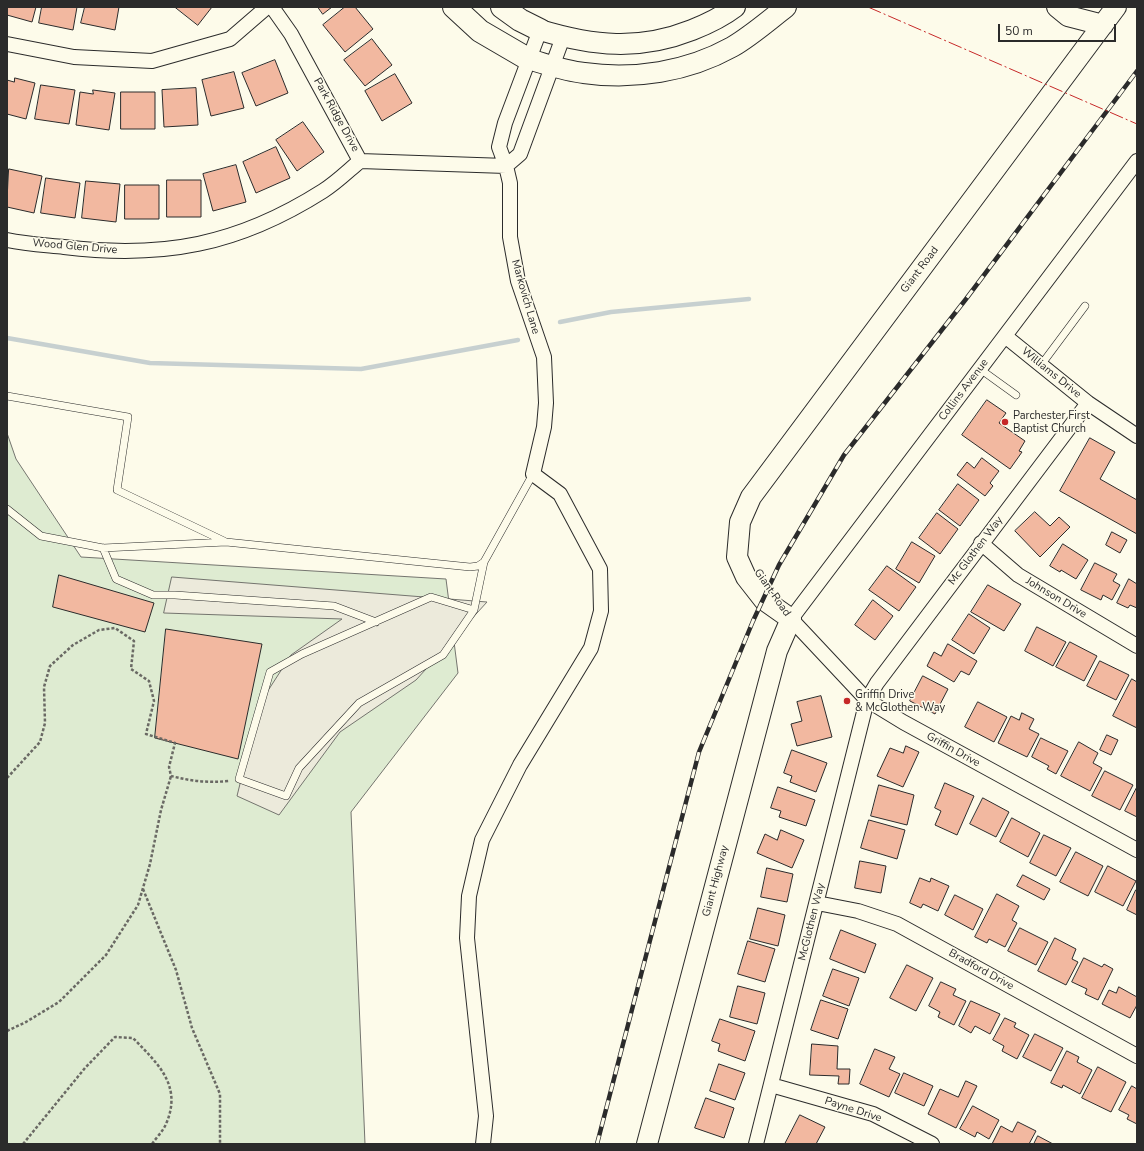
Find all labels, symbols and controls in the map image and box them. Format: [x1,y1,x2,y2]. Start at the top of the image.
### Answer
scale bar [1000,16,1118,42]
text: 50 m [1005,23,1033,39]
street label: Park Ridge Drive [310,76,362,154]
street label: Wood Glen Drive [32,237,118,257]
street label: Giant Road [898,244,942,296]
street label: Markovich Lane [508,258,542,336]
street label: Williams Drive [1018,345,1084,401]
street label: Collins Avenue [936,356,992,424]
place label: Parchester First Baptist Church [1013,409,1090,435]
marker: Parchester First Baptist Church [1000,417,1010,427]
street label: Mc Glothen Way [946,514,1006,588]
street label: Giant Road [751,567,793,619]
street label: Johnson Drive [1023,575,1089,621]
place label: Griffin Drive & McGlothen Way [855,688,945,714]
marker: Griffin Drive & McGlothen Way [842,696,852,706]
street label: Griffin Drive [924,730,982,770]
street label: Giant Highway [700,844,732,918]
street label: McGlothen Way [796,882,828,962]
street label: Bradford Drive [946,947,1016,993]
street label: Payne Drive [823,1095,883,1125]

